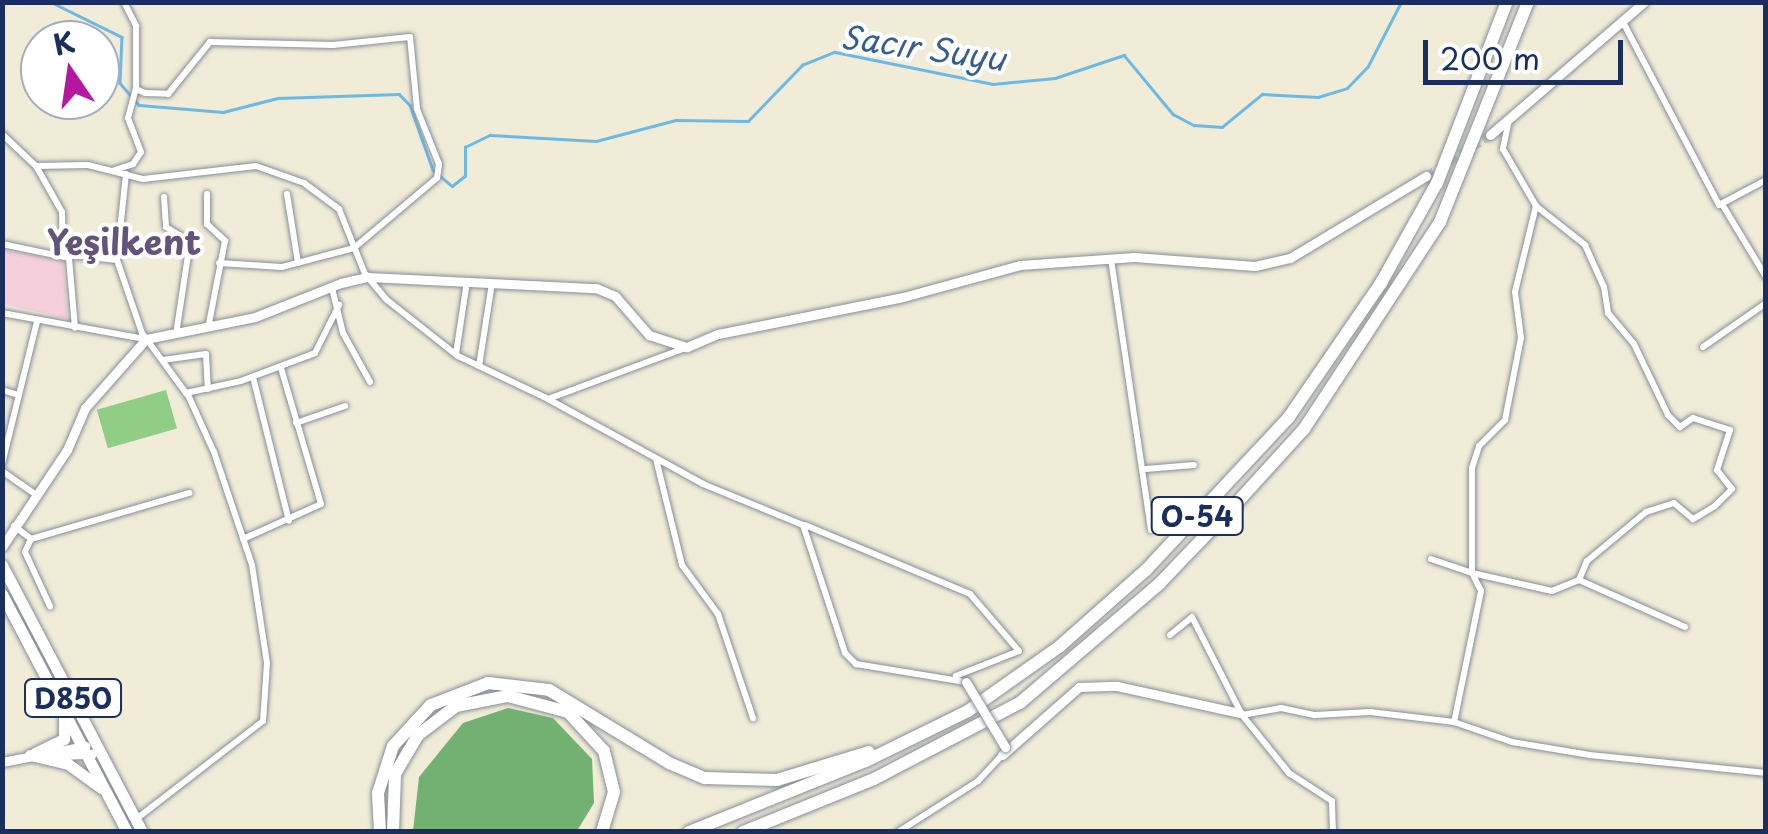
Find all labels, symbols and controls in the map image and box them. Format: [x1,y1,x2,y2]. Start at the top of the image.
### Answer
water label: Sacır Suyu [839,17,1007,77]
text: K [49,19,78,65]
north arrow [20,20,120,120]
scale bar [1428,20,1628,82]
text: 200 m [1440,35,1540,80]
district label: Yeşilkent [47,220,201,262]
road number: O-54 [1150,493,1244,539]
road number: D850 [23,675,123,721]

